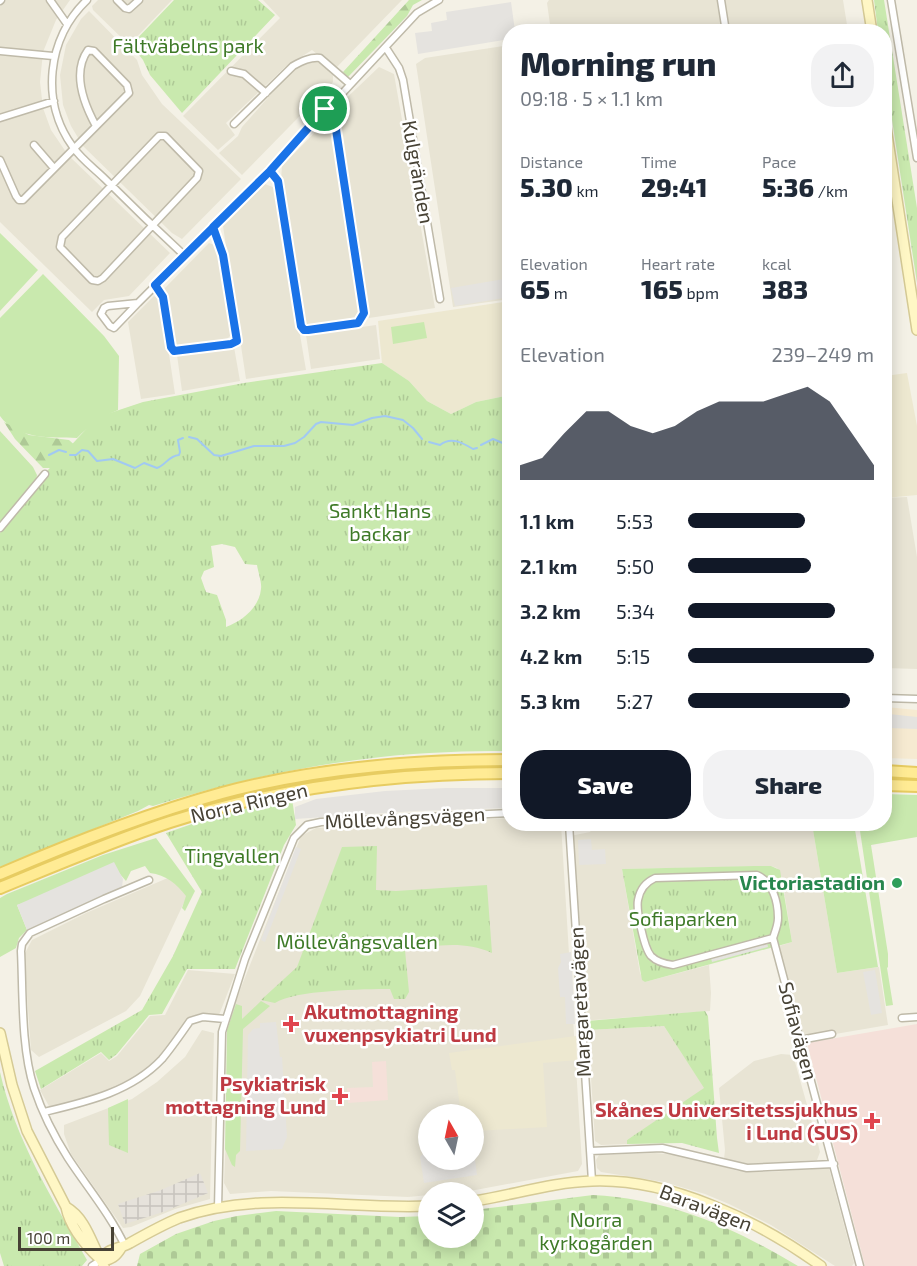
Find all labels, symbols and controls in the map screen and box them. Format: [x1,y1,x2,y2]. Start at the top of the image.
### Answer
park label: Fältväbelns park [112,33,264,57]
text: Morning run [520,43,717,83]
button: share [811,44,874,107]
pin [299,83,350,134]
text: 09:18 · 5 × 1.1 km [520,86,663,110]
icon: arrive [308,92,341,125]
street label: Kulgränden [398,118,440,225]
text: Distance [520,152,583,171]
text: Time [641,152,677,171]
text: Pace [762,152,796,171]
text: 5.30 [520,171,573,202]
text: 29:41 [641,171,708,202]
text: 5:36 [762,171,814,202]
text: km [573,181,599,200]
text: /km [814,181,848,200]
text: Elevation [520,254,588,273]
text: Heart rate [641,254,715,273]
text: kcal [762,254,791,273]
text: 65 [520,273,550,304]
text: 165 [641,273,683,304]
text: 383 [762,273,808,304]
text: m [550,283,568,302]
text: bpm [683,283,719,302]
text: Elevation [520,342,605,366]
text: 239–249 m [771,342,874,366]
park label: Sankt Hans backar [329,498,431,545]
text: 1.1 km [520,509,574,533]
text: 5:53 [616,509,653,533]
text: 2.1 km [520,554,577,578]
text: 5:50 [616,554,654,578]
text: 3.2 km [520,599,581,623]
text: 5:34 [616,599,655,623]
text: 4.2 km [520,644,582,668]
text: 5:15 [616,644,650,668]
text: 5.3 km [520,689,580,713]
text: 5:27 [616,689,653,713]
button: Save [520,750,691,819]
button: Share [703,750,874,819]
street label: Norra Ringen [188,777,310,827]
street label: Möllevångsvägen [324,801,486,833]
park label: Tingvallen [184,843,280,867]
place label: Victoriastadion [740,870,885,894]
marker: Victoriastadion [890,876,904,890]
park label: Sofiaparken [629,906,737,930]
street label: Margaretavägen [563,926,595,1078]
park label: Möllevångsvallen [276,929,438,953]
street label: Sofiavägen [774,979,824,1082]
place label: Akutmottagning vuxenpsykiatri Lund [304,999,497,1047]
marker: Akutmottagning vuxenpsykiatri Lund [282,1015,300,1033]
place label: Psykiatrisk mottagning Lund [165,1071,327,1118]
marker: Psykiatrisk mottagning Lund [331,1087,349,1105]
place label: Skånes Universitetssjukhus i Lund (SUS) [595,1097,858,1144]
north arrow [418,1104,484,1170]
map controls [418,1104,484,1248]
marker: Skånes Universitetssjukhus i Lund (SUS) [863,1112,881,1130]
street label: Baravägen [657,1178,756,1236]
button: layers [418,1182,484,1248]
park label: Norra kyrkogården [539,1207,653,1254]
scale bar [18,1224,114,1252]
text: 100 m [27,1228,70,1247]

